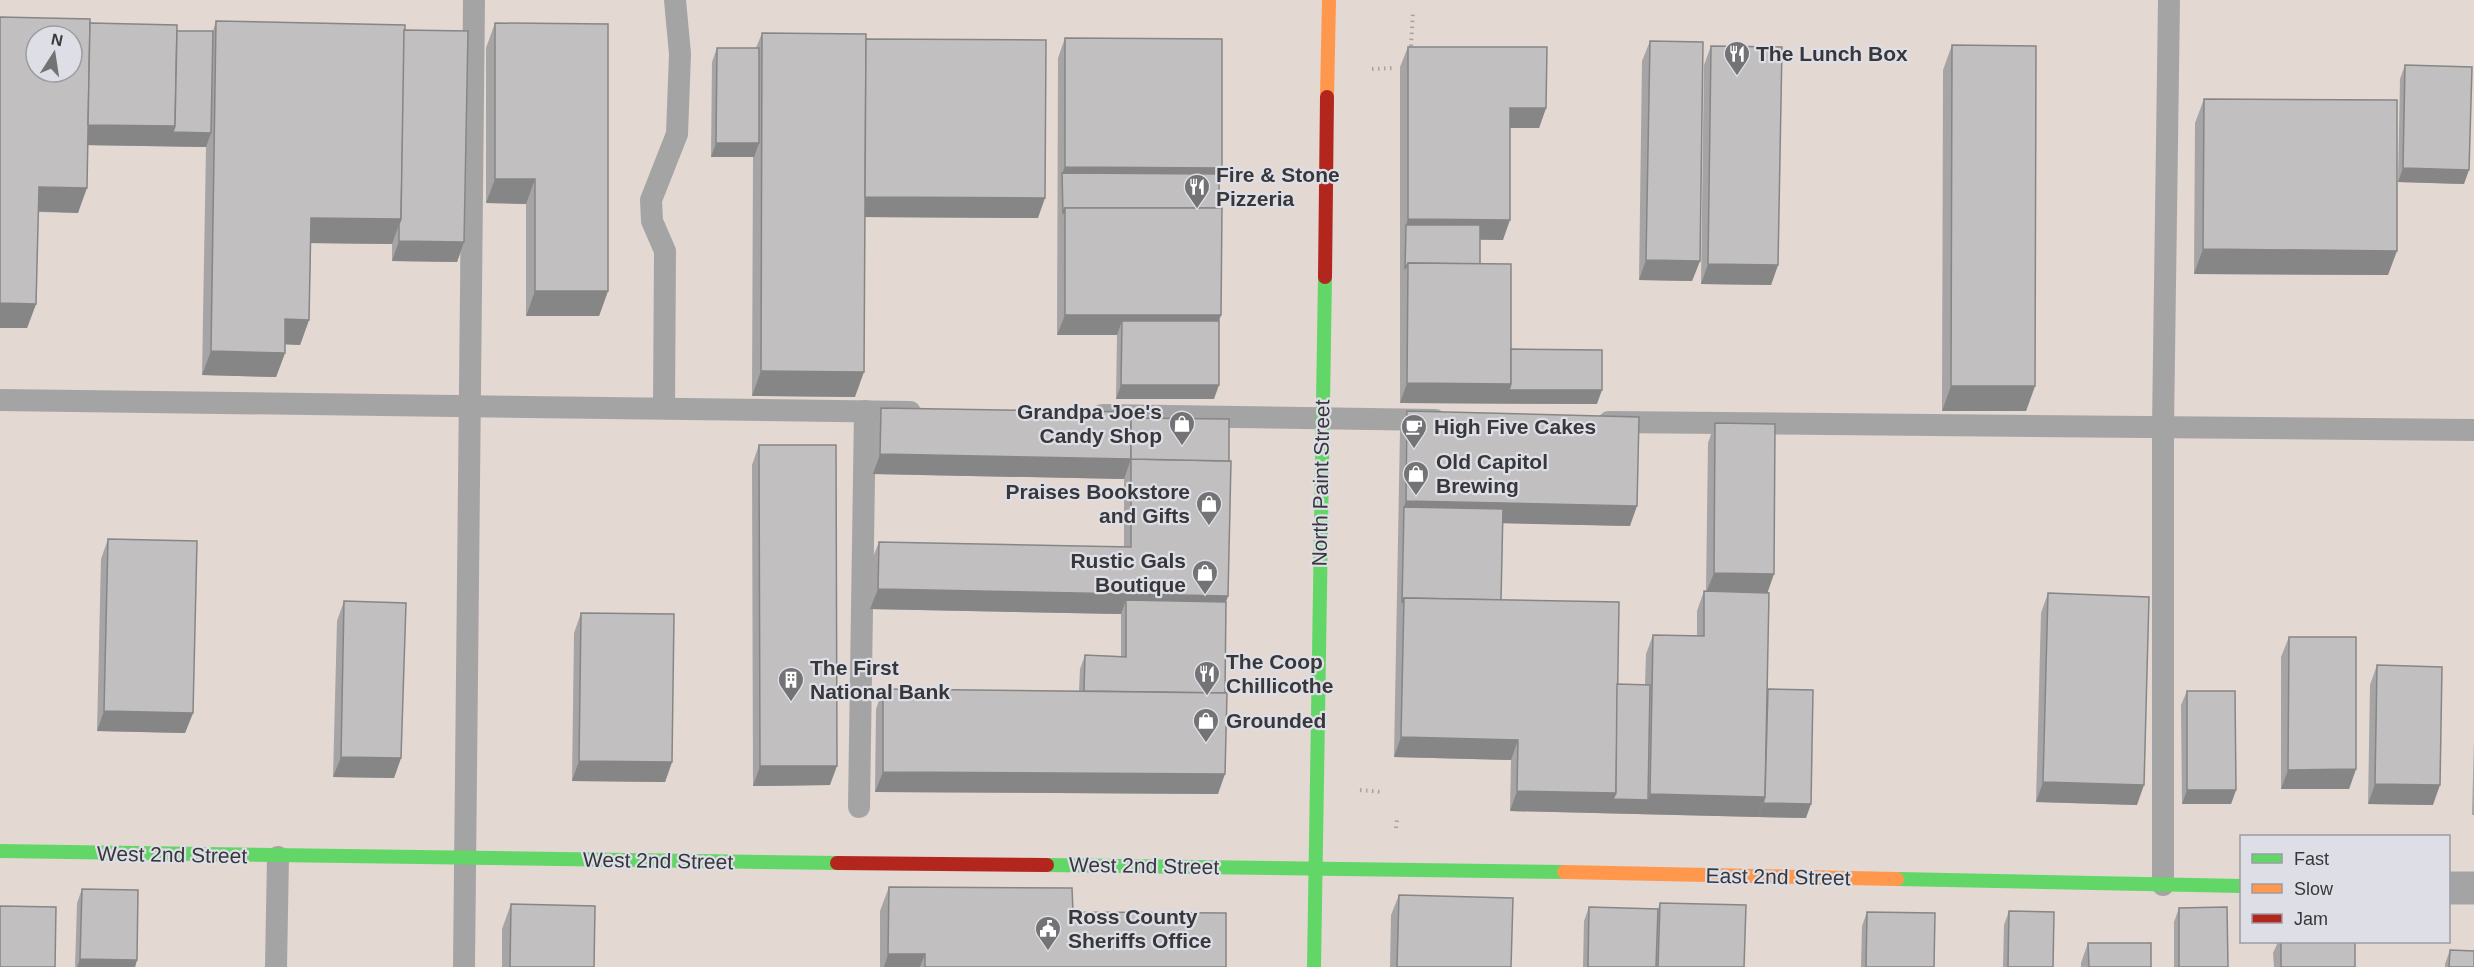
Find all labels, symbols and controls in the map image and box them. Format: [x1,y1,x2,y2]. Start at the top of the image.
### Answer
north arrow [24,24,84,84]
text: N [50,30,64,49]
restaurant icon: The Lunch Box [1722,39,1752,77]
place label: The Lunch Box [1756,42,1908,65]
place label: Fire & Stone Pizzeria [1216,163,1340,210]
restaurant icon: Fire & Stone Pizzeria [1182,172,1212,210]
street label: North Paint Street [1308,399,1333,567]
place label: Grandpa Joe's Candy Shop [1017,400,1162,447]
shop icon: Grandpa Joe's Candy Shop [1167,409,1197,447]
cafe icon: High Five Cakes [1399,412,1429,450]
place label: High Five Cakes [1434,415,1596,438]
place label: Old Capitol Brewing [1436,450,1548,497]
shop icon: Old Capitol Brewing [1401,459,1431,497]
place label: Praises Bookstore and Gifts [1006,480,1190,527]
shop icon: Praises Bookstore and Gifts [1194,489,1224,527]
place label: Rustic Gals Boutique [1070,549,1186,596]
shop icon: Rustic Gals Boutique [1190,558,1220,596]
place label: The Coop Chillicothe [1226,650,1333,697]
place label: The First National Bank [810,656,950,703]
restaurant icon: The Coop Chillicothe [1192,659,1222,697]
building icon: The First National Bank [776,665,806,703]
shop icon: Grounded [1191,706,1221,744]
place label: Grounded [1226,709,1326,732]
legend [2240,835,2450,943]
street label: West 2nd Street [97,842,247,867]
street label: West 2nd Street [583,848,733,873]
text: Fast [2294,849,2329,869]
street label: West 2nd Street [1069,853,1219,878]
street label: East 2nd Street [1705,864,1851,889]
text: Slow [2294,879,2334,899]
place label: Ross County Sheriffs Office [1068,905,1212,952]
text: Jam [2294,909,2328,929]
public building icon: Ross County Sheriffs Office [1033,914,1063,952]

